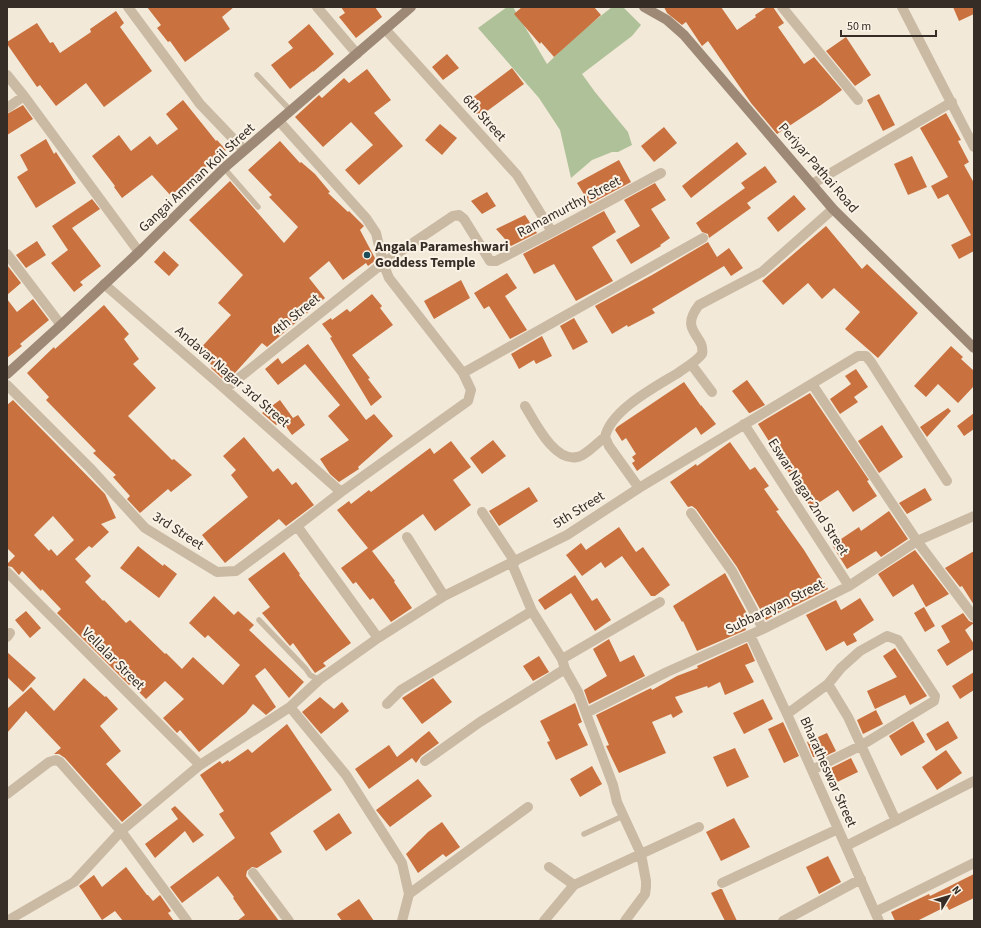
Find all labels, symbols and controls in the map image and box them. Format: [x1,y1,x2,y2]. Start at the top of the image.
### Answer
scale bar [841,12,936,38]
text: 50 m [847,18,871,35]
street label: 6th Street [457,90,511,146]
street label: Gangai Amman Koil Street [134,119,260,237]
street label: Periyar Pathai Road [773,119,863,217]
street label: Ramamurthy Street [514,171,624,243]
place label: Angala Parameshwari Goddess Temple [374,237,509,273]
marker: Angala Parameshwari Goddess Temple [362,250,372,260]
street label: 4th Street [267,289,325,341]
street label: Andavar Nagar 3rd Street [170,322,294,433]
street label: Eswar Nagar 2nd Street [763,435,854,560]
street label: 5th Street [549,486,609,534]
street label: 3rd Street [149,507,208,555]
street label: Subbarayan Street [722,574,828,640]
street label: Vellalar Street [77,623,149,695]
street label: Bharatheswar Street [795,713,861,831]
north arrow [929,876,969,916]
text: N [948,883,965,898]

